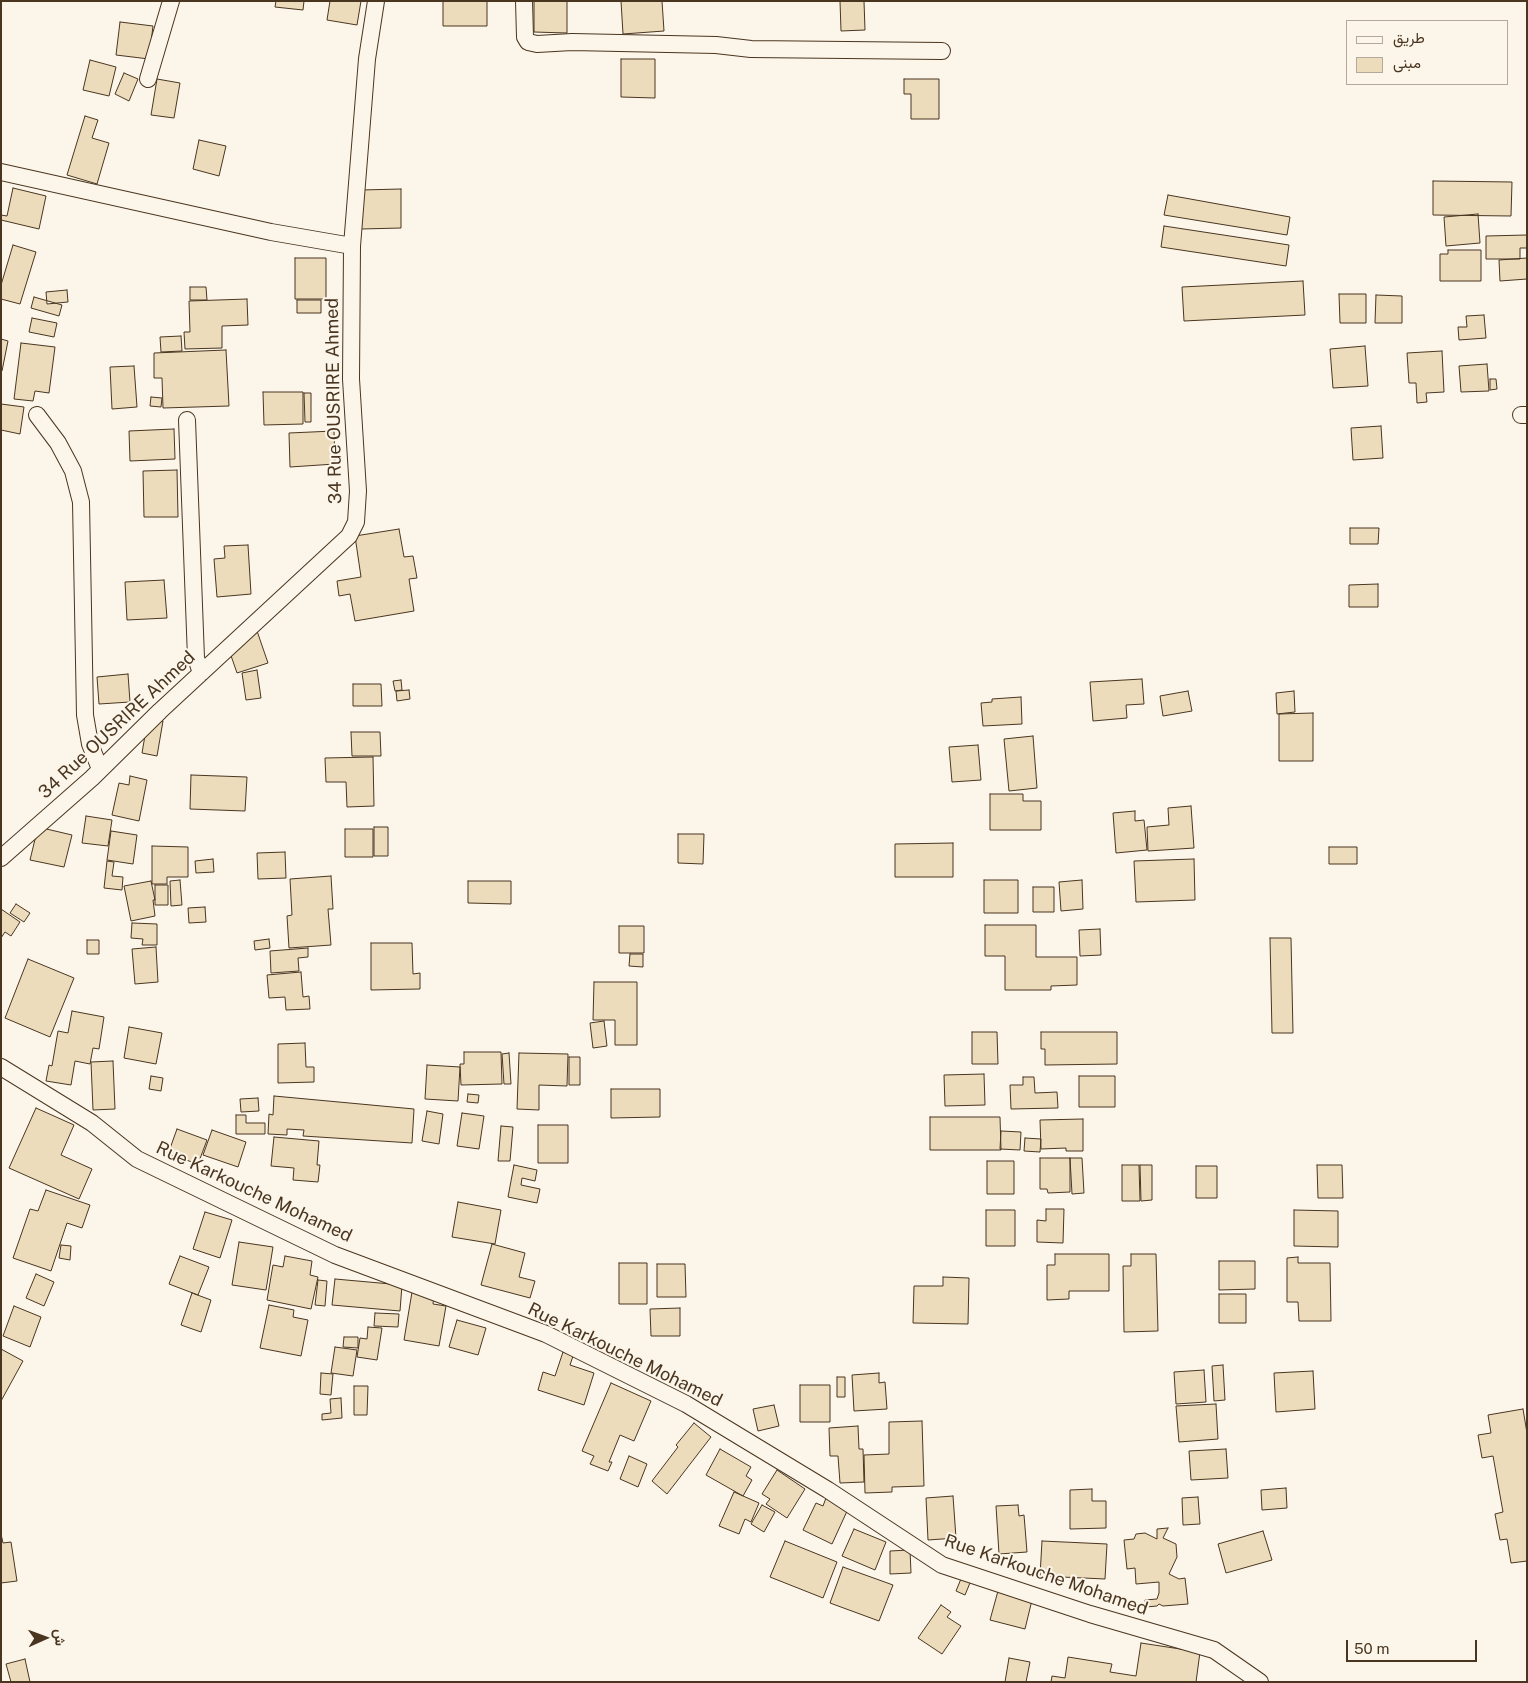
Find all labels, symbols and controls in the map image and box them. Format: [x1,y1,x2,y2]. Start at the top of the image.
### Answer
legend [1346,20,1508,85]
text: طريق [1393,29,1425,46]
text: مبنى [1393,54,1421,71]
street label: 34 Rue OUSRIRE Ahmed [321,298,347,504]
street label: 34 Rue OUSRIRE Ahmed [34,647,200,803]
street label: Rue Karkouche Mohamed [153,1137,355,1247]
street label: Rue Karkouche Mohamed [524,1298,726,1412]
street label: Rue Karkouche Mohamed [941,1530,1151,1620]
north arrow [20,1613,70,1663]
text: ش [52,1629,68,1646]
scale bar [1348,1630,1479,1662]
text: 50 m [1354,1640,1389,1657]

